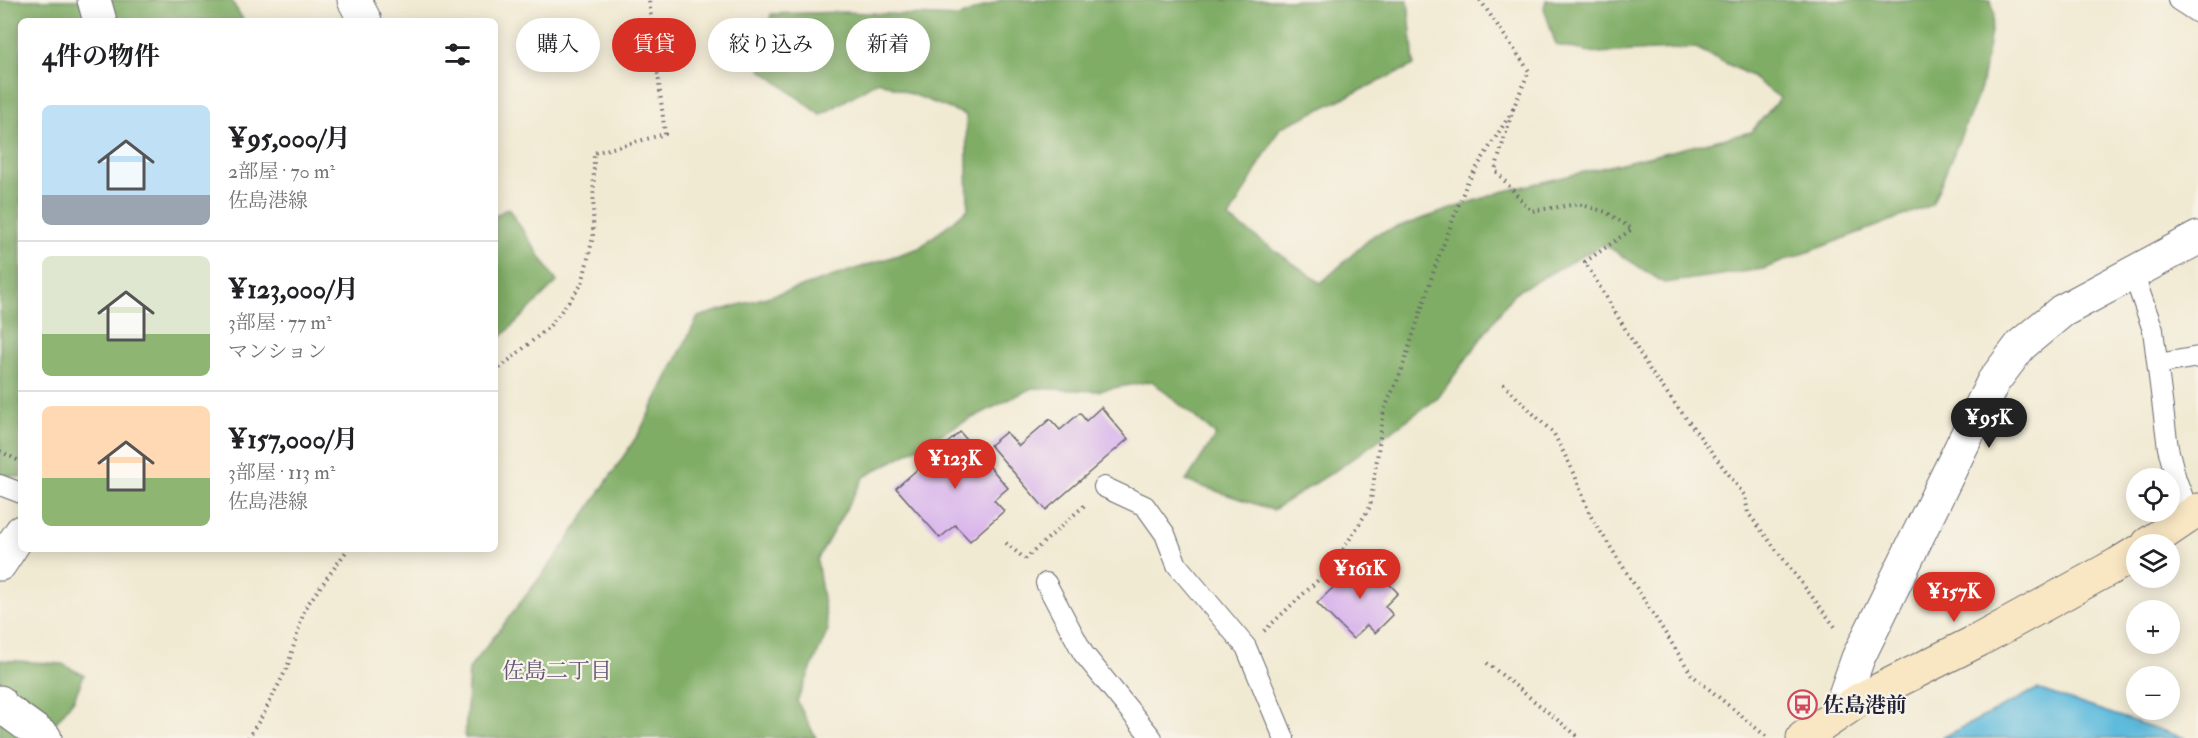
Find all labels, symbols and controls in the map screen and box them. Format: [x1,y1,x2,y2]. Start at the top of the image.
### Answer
chip: 購入 [516,18,600,72]
chip: 賃貸 [612,18,696,72]
chip: 絞り込み [708,18,834,72]
chip: 新着 [846,18,930,72]
icon: filters [441,38,474,71]
text: 4件の物件 [42,41,160,73]
text: ¥95,000/月 [228,123,351,155]
icon: home [90,129,162,201]
text: 2部屋 · 70 m² [228,159,335,184]
text: 佐島港線 [228,188,308,213]
text: ¥123,000/月 [228,274,359,306]
icon: home [90,280,162,352]
text: 3部屋 · 77 m² [228,310,332,335]
text: マンション [228,339,327,364]
pin: ¥95K [1953,398,2025,449]
text: ¥95K [1965,405,2013,430]
text: ¥157,000/月 [228,424,359,456]
icon: home [90,430,162,502]
pin: ¥123K [913,439,997,490]
text: ¥123K [928,446,982,471]
text: 3部屋 · 113 m² [228,460,335,485]
map controls [2126,468,2180,720]
button: locate [2126,468,2180,522]
text: 佐島港線 [228,489,308,514]
button: layers [2126,534,2180,588]
pin: ¥161K [1318,549,1402,600]
text: ¥161K [1333,556,1387,581]
pin: ¥157K [1912,572,1996,623]
text: ¥157K [1927,579,1981,604]
button: + [2126,600,2180,654]
district label: 佐島二丁目 [502,657,612,685]
button: − [2126,666,2180,720]
bus stop icon: 佐島港前 [1786,689,1818,721]
place label: 佐島港前 [1823,692,1907,719]

